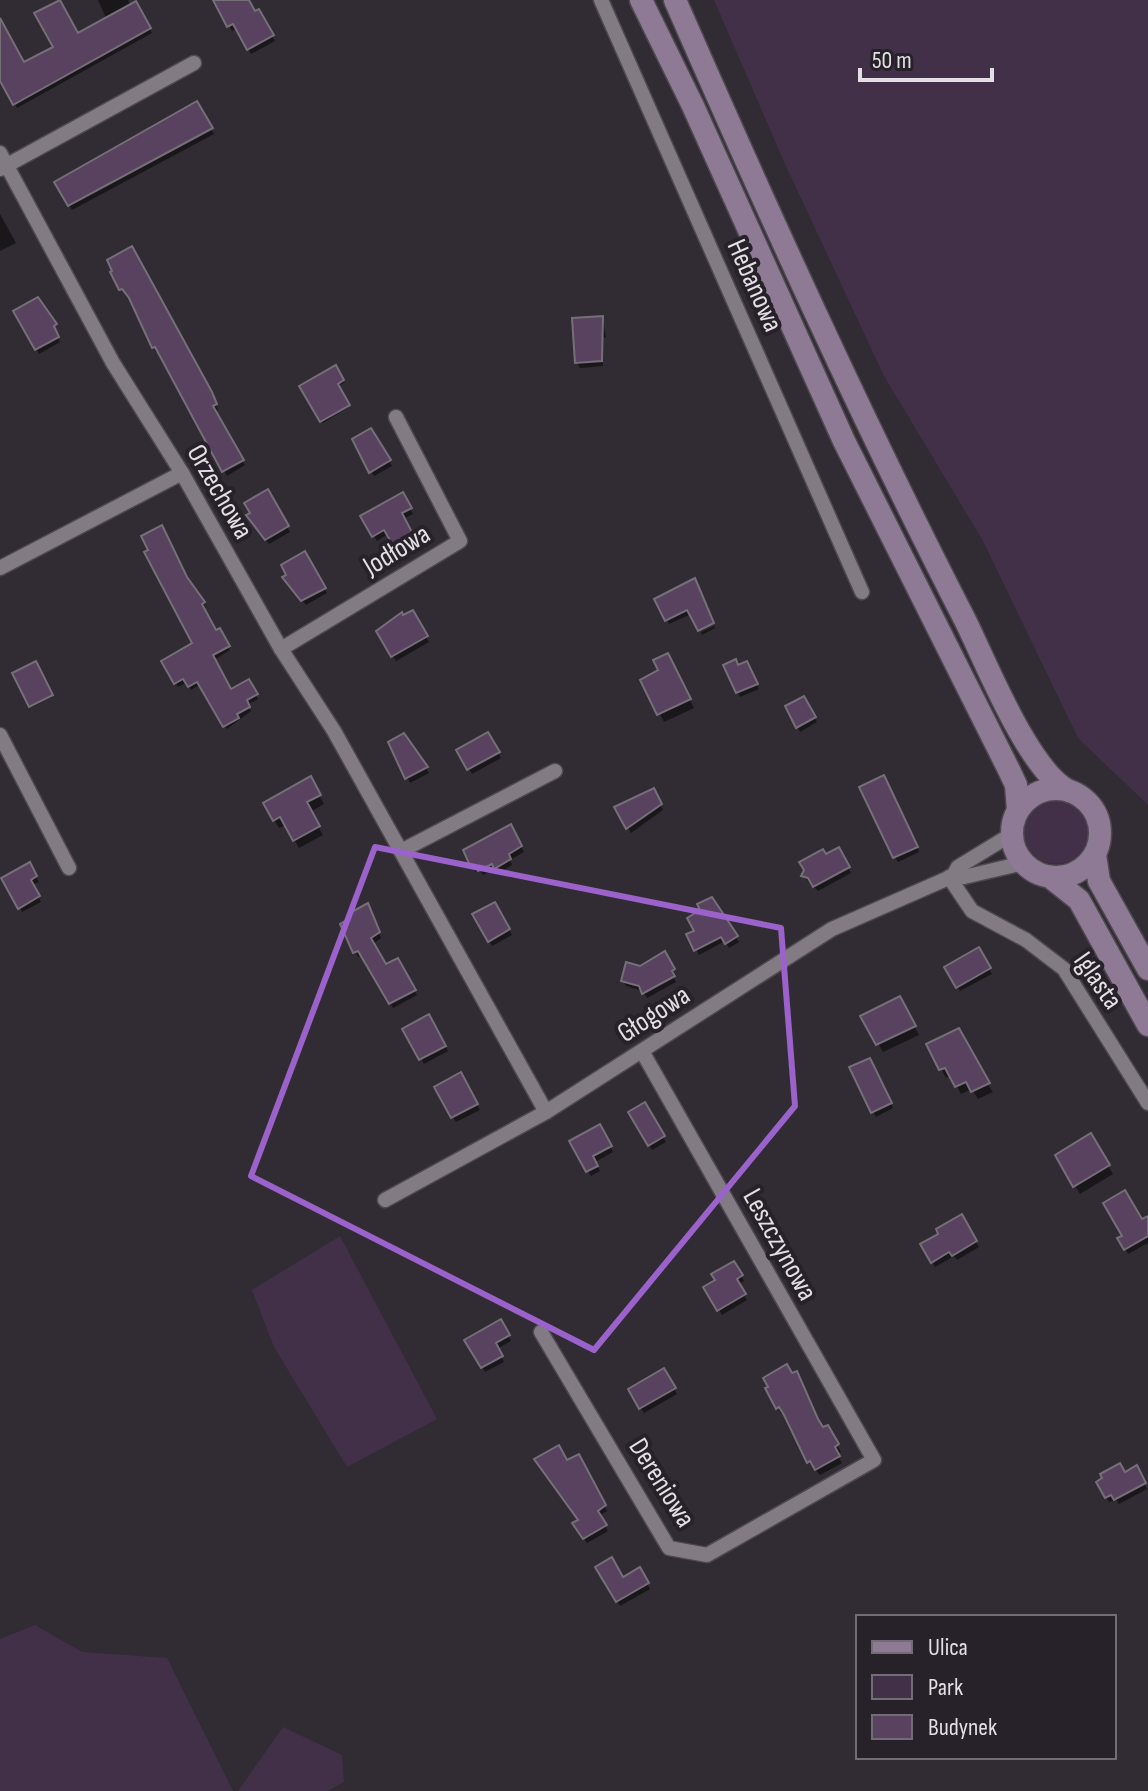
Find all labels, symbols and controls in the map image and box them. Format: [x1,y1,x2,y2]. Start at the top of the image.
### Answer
scale bar [860,32,992,82]
text: 50 m [872,46,912,75]
street label: Hebanowa [720,234,790,337]
street label: Orzechowa [180,439,260,545]
street label: Jodłowa [357,518,436,583]
street label: Iglasta [1066,946,1129,1016]
street label: Głogowa [611,979,696,1050]
street label: Leszczynowa [736,1183,824,1306]
street label: Dereniowa [622,1432,702,1533]
legend [856,1615,1116,1759]
text: Ulica [928,1633,968,1662]
text: Park [928,1673,963,1702]
text: Budynek [928,1713,997,1742]

